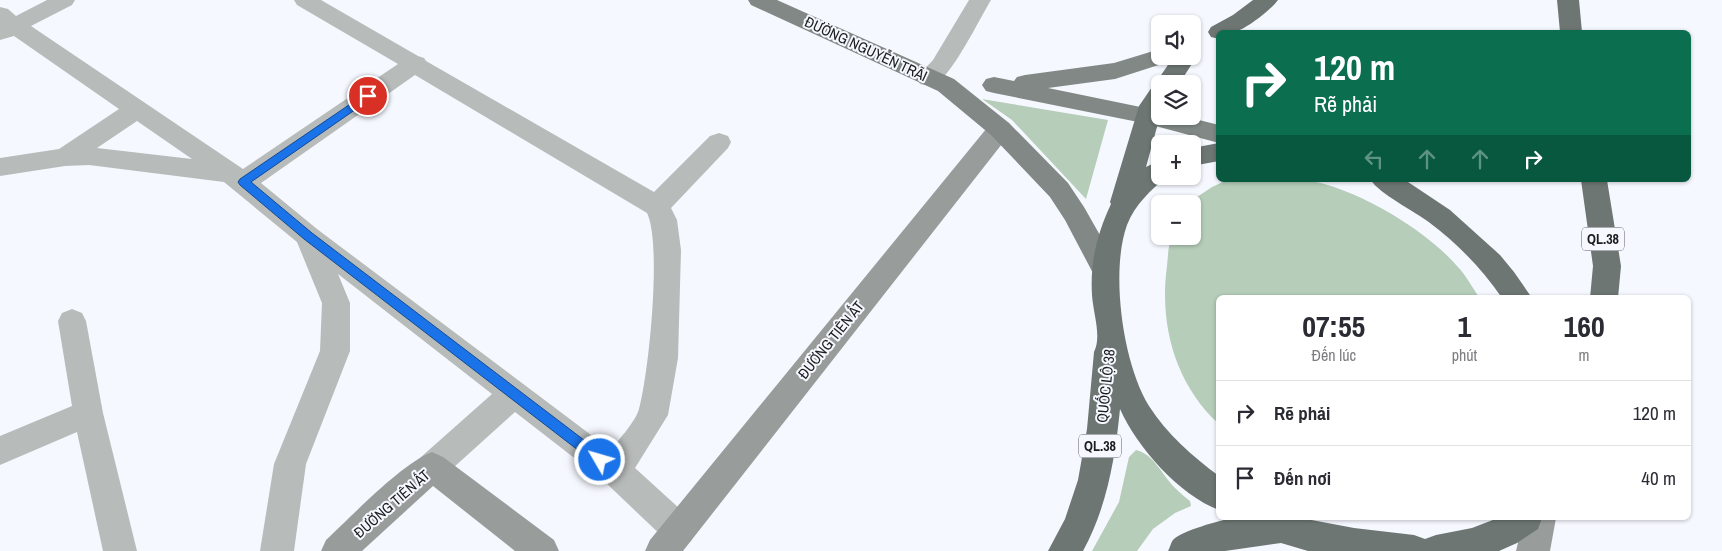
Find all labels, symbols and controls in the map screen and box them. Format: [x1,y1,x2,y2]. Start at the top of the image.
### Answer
street label: ĐƯỜNG NGUYỄN TRÃI [801,11,931,86]
map controls [1151,15,1201,245]
button: sound [1151,15,1201,65]
text: 120 m [1314,44,1395,91]
icon: right [1231,50,1296,115]
pin [347,75,389,117]
button: layers [1151,75,1201,125]
icon: arrive [354,82,382,110]
text: Rẽ phải [1314,89,1377,119]
button: + [1151,135,1201,185]
icon: left [1360,145,1388,173]
icon: ahead [1413,145,1441,173]
icon: ahead [1466,145,1494,173]
icon: right [1519,145,1547,173]
button: − [1151,195,1201,245]
road number: QL.38 [1582,228,1624,250]
street label: ĐƯỜNG TIÊN ẤT [793,296,869,383]
text: 07:55 [1302,306,1365,346]
text: 1 [1458,306,1471,346]
text: 160 [1564,306,1605,346]
text: Đến lúc [1312,344,1356,366]
text: phút [1452,344,1477,366]
text: m [1579,344,1590,366]
street label: QUỐC LỘ 38 [1091,348,1120,424]
icon: right [1231,399,1259,427]
text: Rẽ phải [1274,400,1330,426]
text: 120 m [1633,400,1676,426]
position arrow [573,433,625,485]
road number: QL.38 [1079,434,1121,458]
street label: ĐƯỜNG TIÊN ẤT [349,464,435,543]
icon: arrive [1231,464,1259,492]
text: Đến nơi [1274,465,1331,491]
text: 40 m [1641,465,1676,491]

